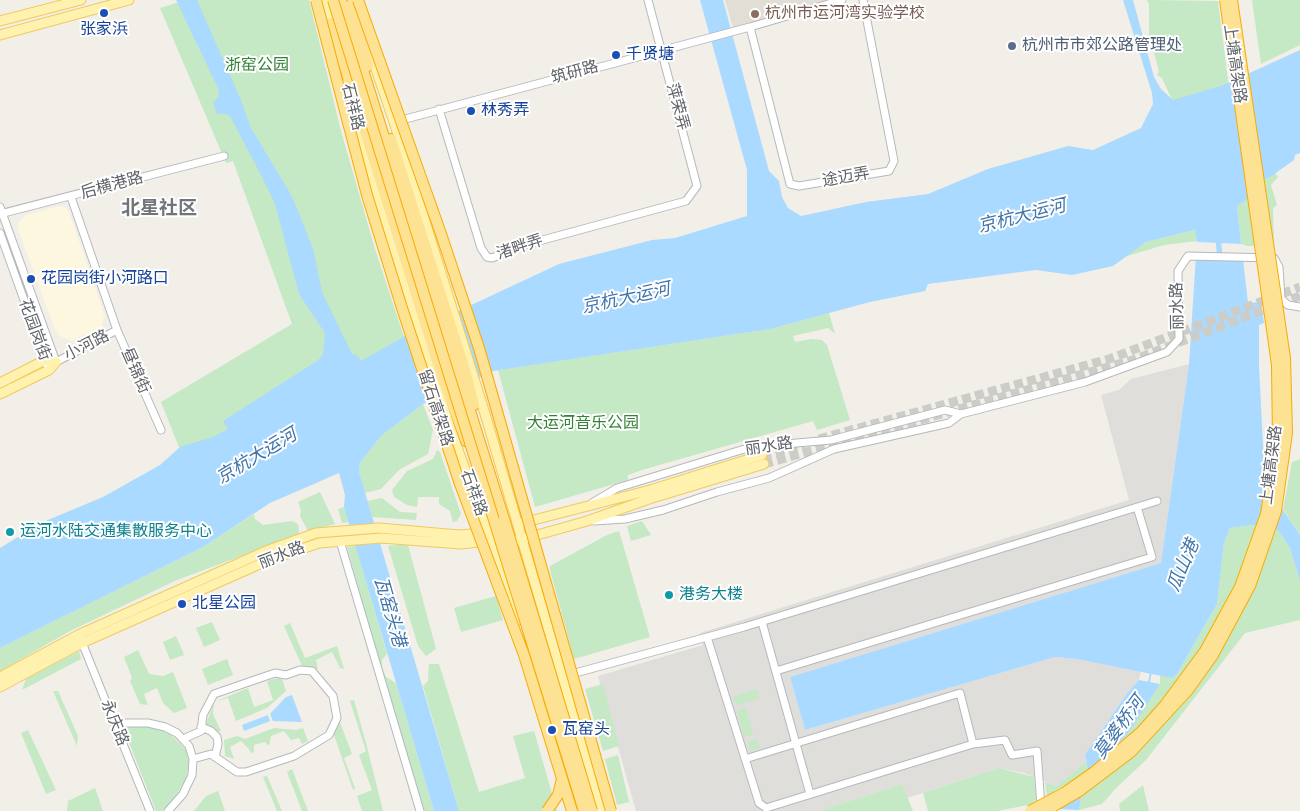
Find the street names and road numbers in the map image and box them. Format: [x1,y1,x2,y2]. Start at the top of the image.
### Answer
street label: 上塘高架路 [1219,23,1249,105]
street label: 筑研路 [549,58,601,88]
street label: 石祥路 [337,81,367,133]
street label: 萍荣弄 [662,81,692,133]
street label: 途迈弄 [821,164,871,192]
street label: 后横港路 [79,168,145,204]
street label: 渚畔弄 [494,231,546,265]
street label: 丽水路 [1168,282,1188,330]
street label: 花园岗街 [14,297,54,363]
street label: 小河路 [61,327,113,365]
street label: 昼锦街 [116,345,154,397]
street label: 留石高架路 [414,367,456,449]
street label: 上塘高架路 [1258,424,1286,506]
street label: 丽水路 [744,434,794,460]
street label: 石祥路 [456,467,490,519]
street label: 丽水路 [256,538,308,574]
street label: 永庆路 [96,697,132,749]

